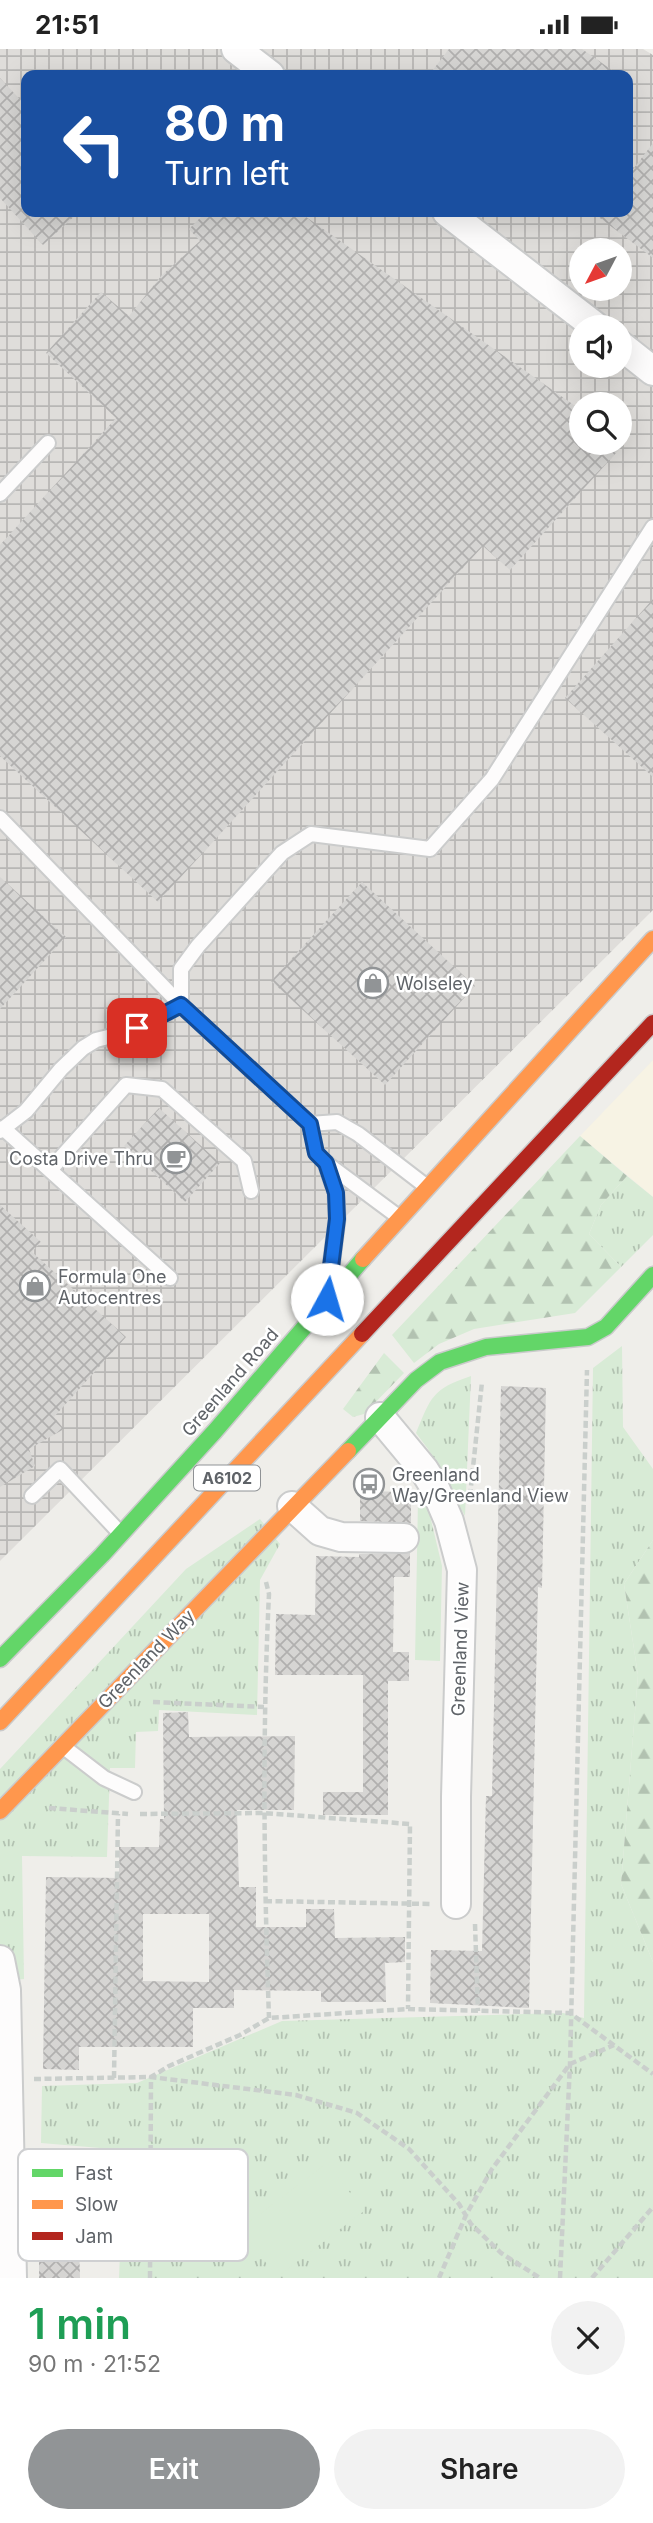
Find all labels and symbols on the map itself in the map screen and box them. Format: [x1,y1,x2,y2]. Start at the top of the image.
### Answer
north arrow [569,238,632,301]
shop icon: Wolseley [356,966,390,1000]
place label: Wolseley [396,973,473,994]
pin [107,998,167,1058]
cafe icon: Costa Drive Thru [159,1141,193,1175]
place label: Costa Drive Thru [9,1148,153,1169]
position arrow [290,1262,364,1336]
place label: Formula One Autocentres [58,1266,167,1308]
shop icon: Formula One Autocentres [18,1269,52,1303]
street label: Greenland Road [177,1324,283,1440]
place label: Greenland Way/Greenland View [392,1464,569,1506]
road number: A6102 [194,1465,260,1491]
bus stop icon: Greenland Way/Greenland View [352,1467,386,1501]
street label: Greenland View [447,1581,473,1717]
street label: Greenland Way [93,1605,199,1713]
legend [18,2149,248,2261]
text: Fast [75,2162,113,2185]
text: Slow [75,2193,118,2216]
text: Jam [75,2225,113,2248]

